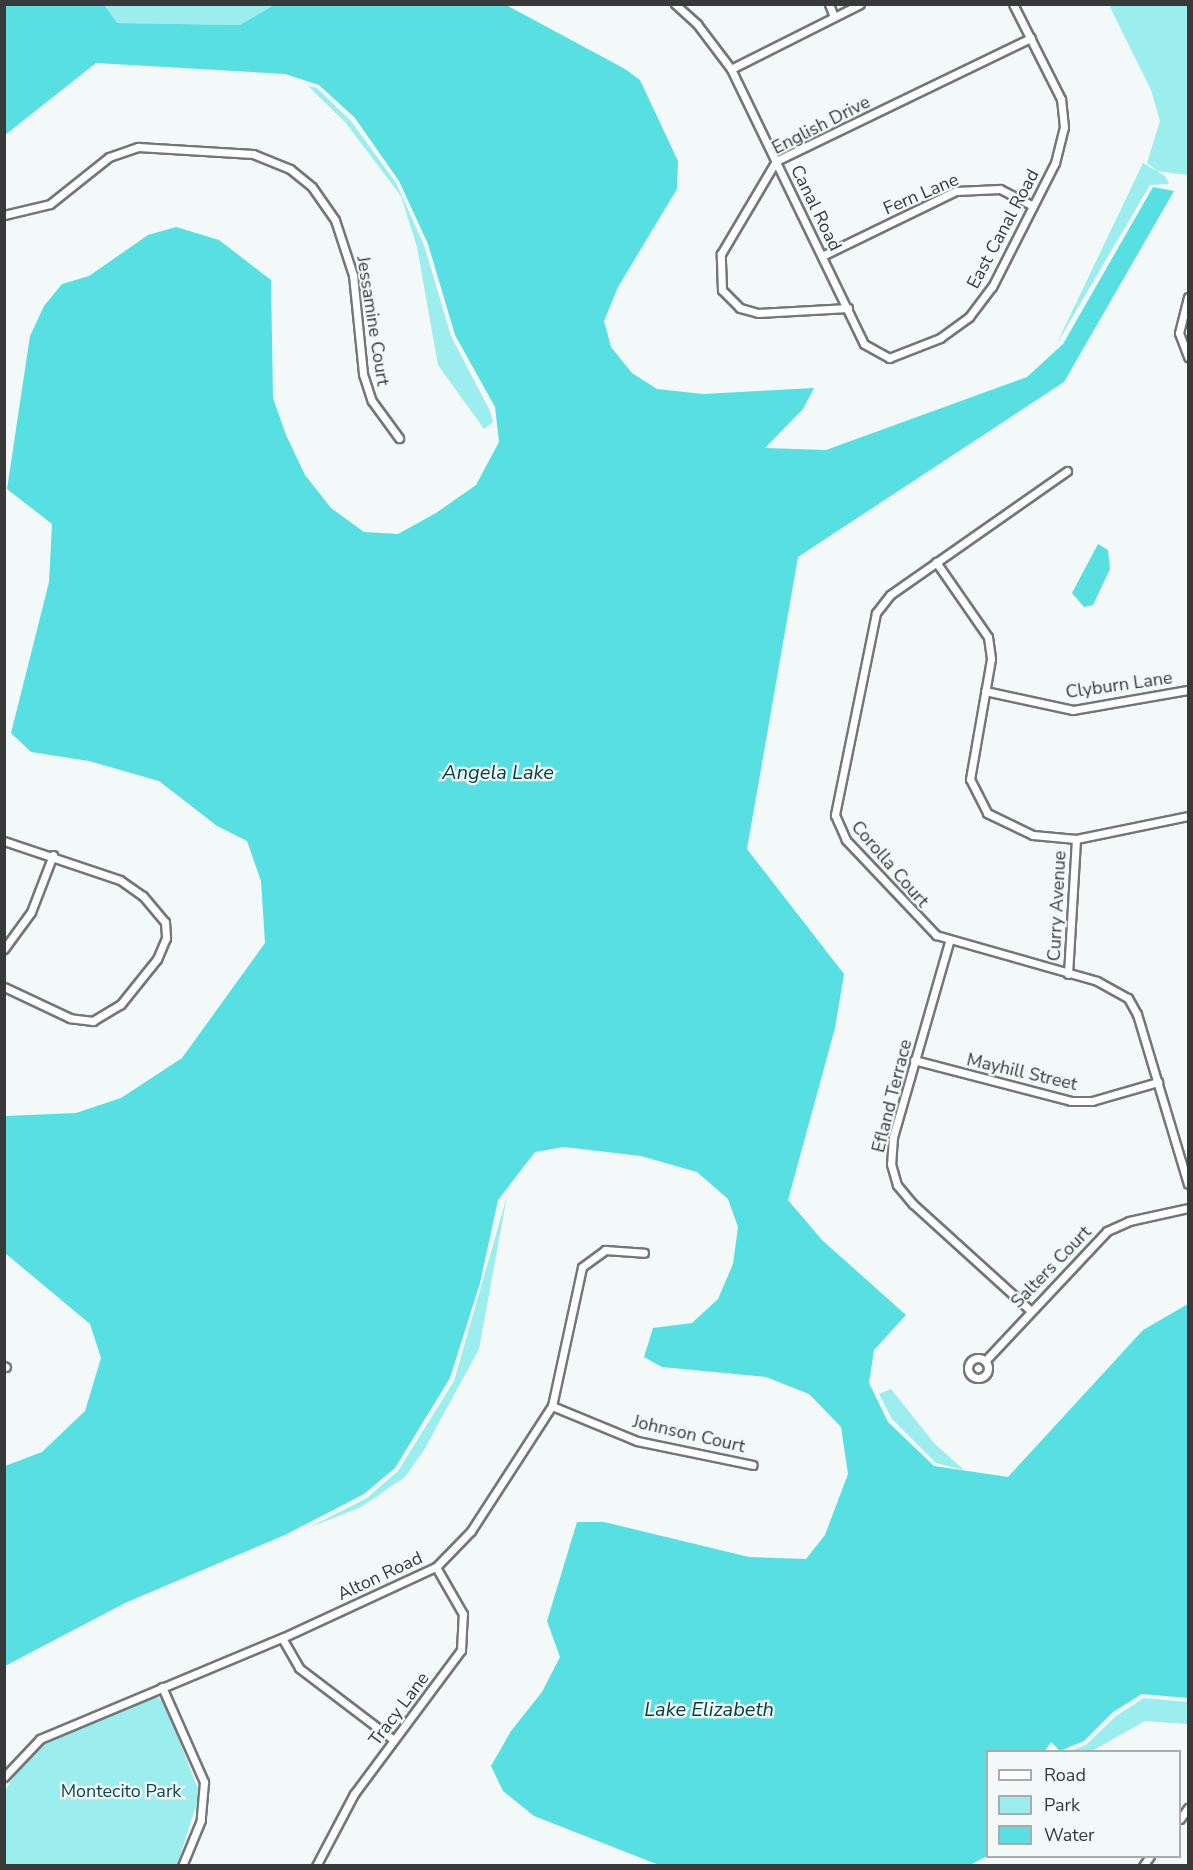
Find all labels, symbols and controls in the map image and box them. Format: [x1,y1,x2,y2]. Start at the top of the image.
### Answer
street label: English Drive [768,91,874,159]
street label: Canal Road [786,161,846,255]
street label: East Canal Road [962,166,1044,292]
street label: Fern Lane [880,169,962,219]
street label: Jessamine Court [352,255,394,387]
street label: Clyburn Lane [1064,667,1174,703]
water label: Angela Lake [442,760,554,784]
street label: Corolla Court [847,816,933,912]
street label: Curry Avenue [1043,850,1071,962]
street label: Efland Terrace [868,1037,916,1155]
street label: Mayhill Street [965,1049,1079,1095]
street label: Salters Court [1006,1221,1096,1313]
street label: Johnson Court [631,1411,747,1457]
street label: Alton Road [334,1547,426,1605]
street label: Tracy Lane [364,1668,434,1750]
water label: Lake Elizabeth [644,1697,774,1721]
legend [986,1750,1181,1858]
text: Road [1044,1763,1086,1787]
park label: Montecito Park [61,1780,181,1802]
text: Park [1044,1793,1080,1817]
text: Water [1044,1823,1095,1847]

